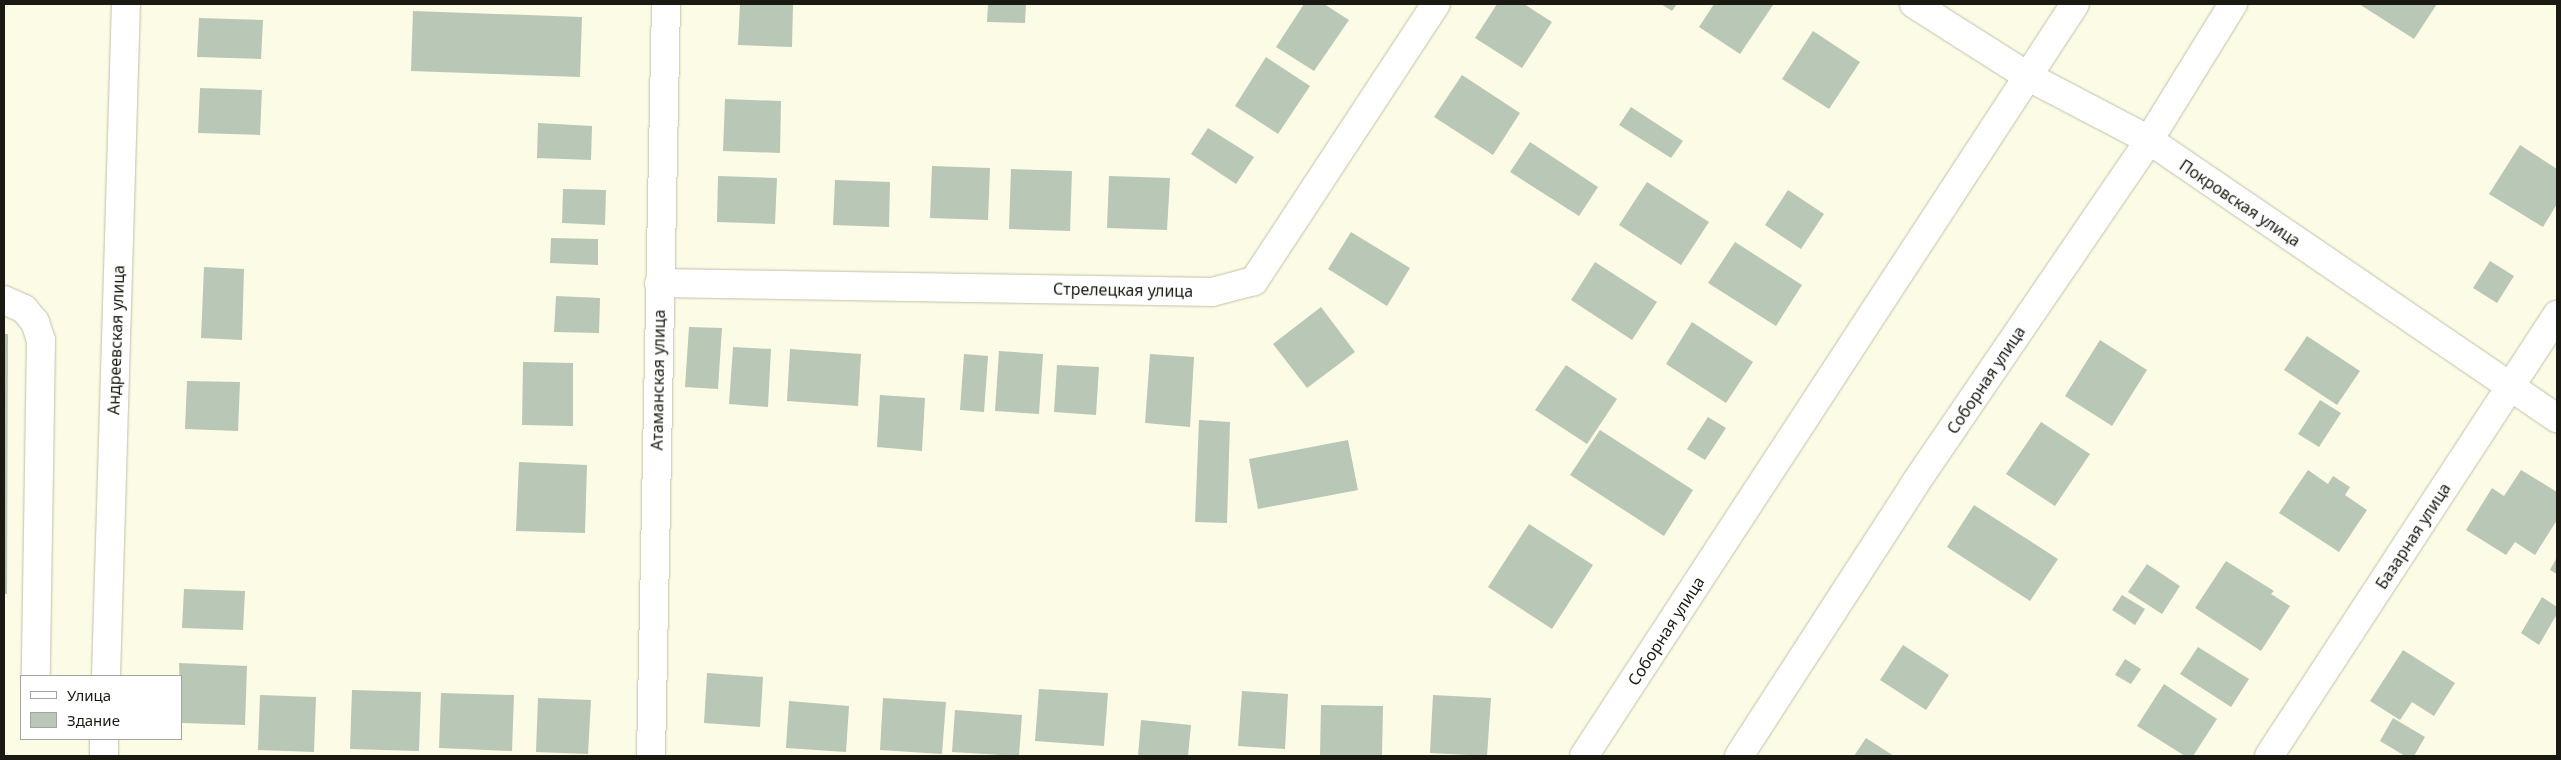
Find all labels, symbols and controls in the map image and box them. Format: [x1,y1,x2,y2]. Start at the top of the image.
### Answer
street label: Покровская улица [2176,155,2304,251]
street label: Андреевская улица [104,265,128,415]
street label: Стрелецкая улица [1053,279,1193,301]
street label: Атаманская улица [647,309,669,451]
street label: Соборная улица [1943,322,2029,438]
street label: Базарная улица [2372,479,2454,593]
street label: Соборная улица [1624,573,1708,689]
legend [20,675,182,740]
text: Улица [67,685,111,705]
text: Здание [67,710,120,730]

